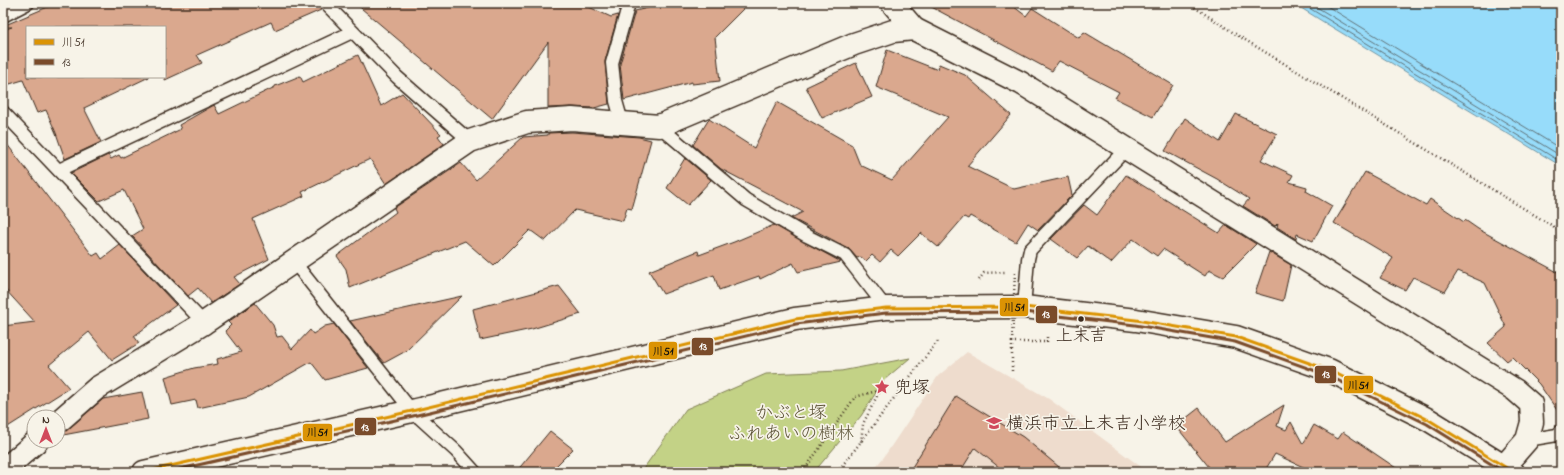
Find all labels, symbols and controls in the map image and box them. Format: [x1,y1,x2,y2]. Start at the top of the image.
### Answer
legend [26,26,166,78]
text: 川51 [62,34,85,52]
text: 13 [62,54,71,72]
line badge: 川51 [999,297,1029,317]
text: 川51 [1004,300,1025,316]
line badge: 13 [1035,305,1058,324]
text: 13 [1042,307,1050,323]
marker: 上末吉 [1076,314,1086,324]
place label: 上末吉 [1056,324,1107,349]
line badge: 13 [691,337,714,356]
text: 13 [699,339,707,355]
line badge: 川51 [648,341,678,360]
text: 川51 [653,344,674,360]
line badge: 13 [1314,365,1337,384]
text: 13 [1322,367,1330,383]
line badge: 川51 [1343,375,1374,394]
place label: 兜塚 [894,376,930,402]
place icon: 兜塚 [873,378,891,396]
text: 川51 [1348,378,1369,394]
park label: かぶと塚 ふれあいの樹林 [728,401,854,448]
north arrow [26,409,66,449]
text: N [42,412,50,428]
place label: 横浜市立上末吉小学校 [1006,412,1186,438]
school or university icon: 横浜市立上末吉小学校 [985,414,1003,432]
line badge: 13 [354,417,377,436]
text: 13 [361,420,369,436]
line badge: 川51 [302,423,333,442]
text: 川51 [307,425,328,441]

